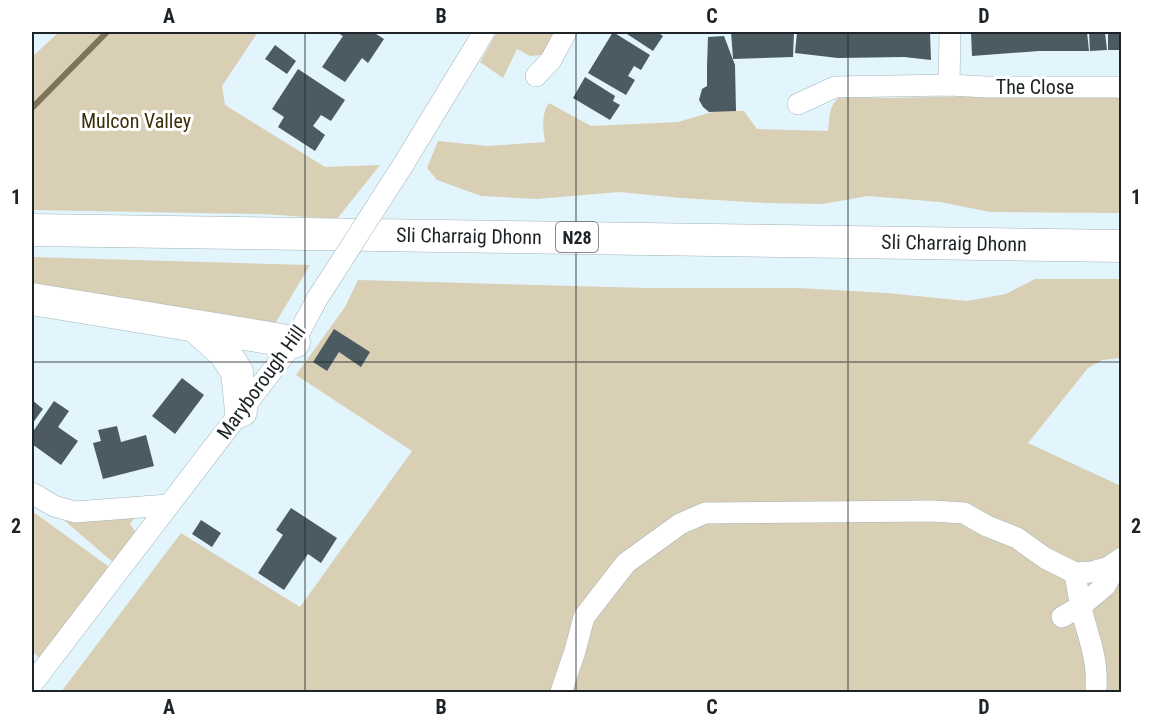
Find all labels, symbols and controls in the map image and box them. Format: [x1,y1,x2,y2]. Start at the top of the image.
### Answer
text: A [163,4,175,28]
text: B [435,4,447,28]
text: C [706,4,718,28]
text: D [978,4,990,28]
street label: The Close [996,75,1074,99]
park label: Mulcon Valley [81,109,191,133]
text: 1 [11,185,21,209]
text: 1 [1131,185,1141,209]
road number: N28 [556,222,598,252]
street label: Sli Charraig Dhonn [396,223,542,249]
street label: Sli Charraig Dhonn [881,230,1027,256]
street label: Maryborough Hill [212,320,310,444]
text: 2 [11,514,21,538]
text: 2 [1131,514,1141,538]
text: A [163,695,175,719]
text: B [435,695,447,719]
text: C [706,695,718,719]
text: D [978,695,990,719]

